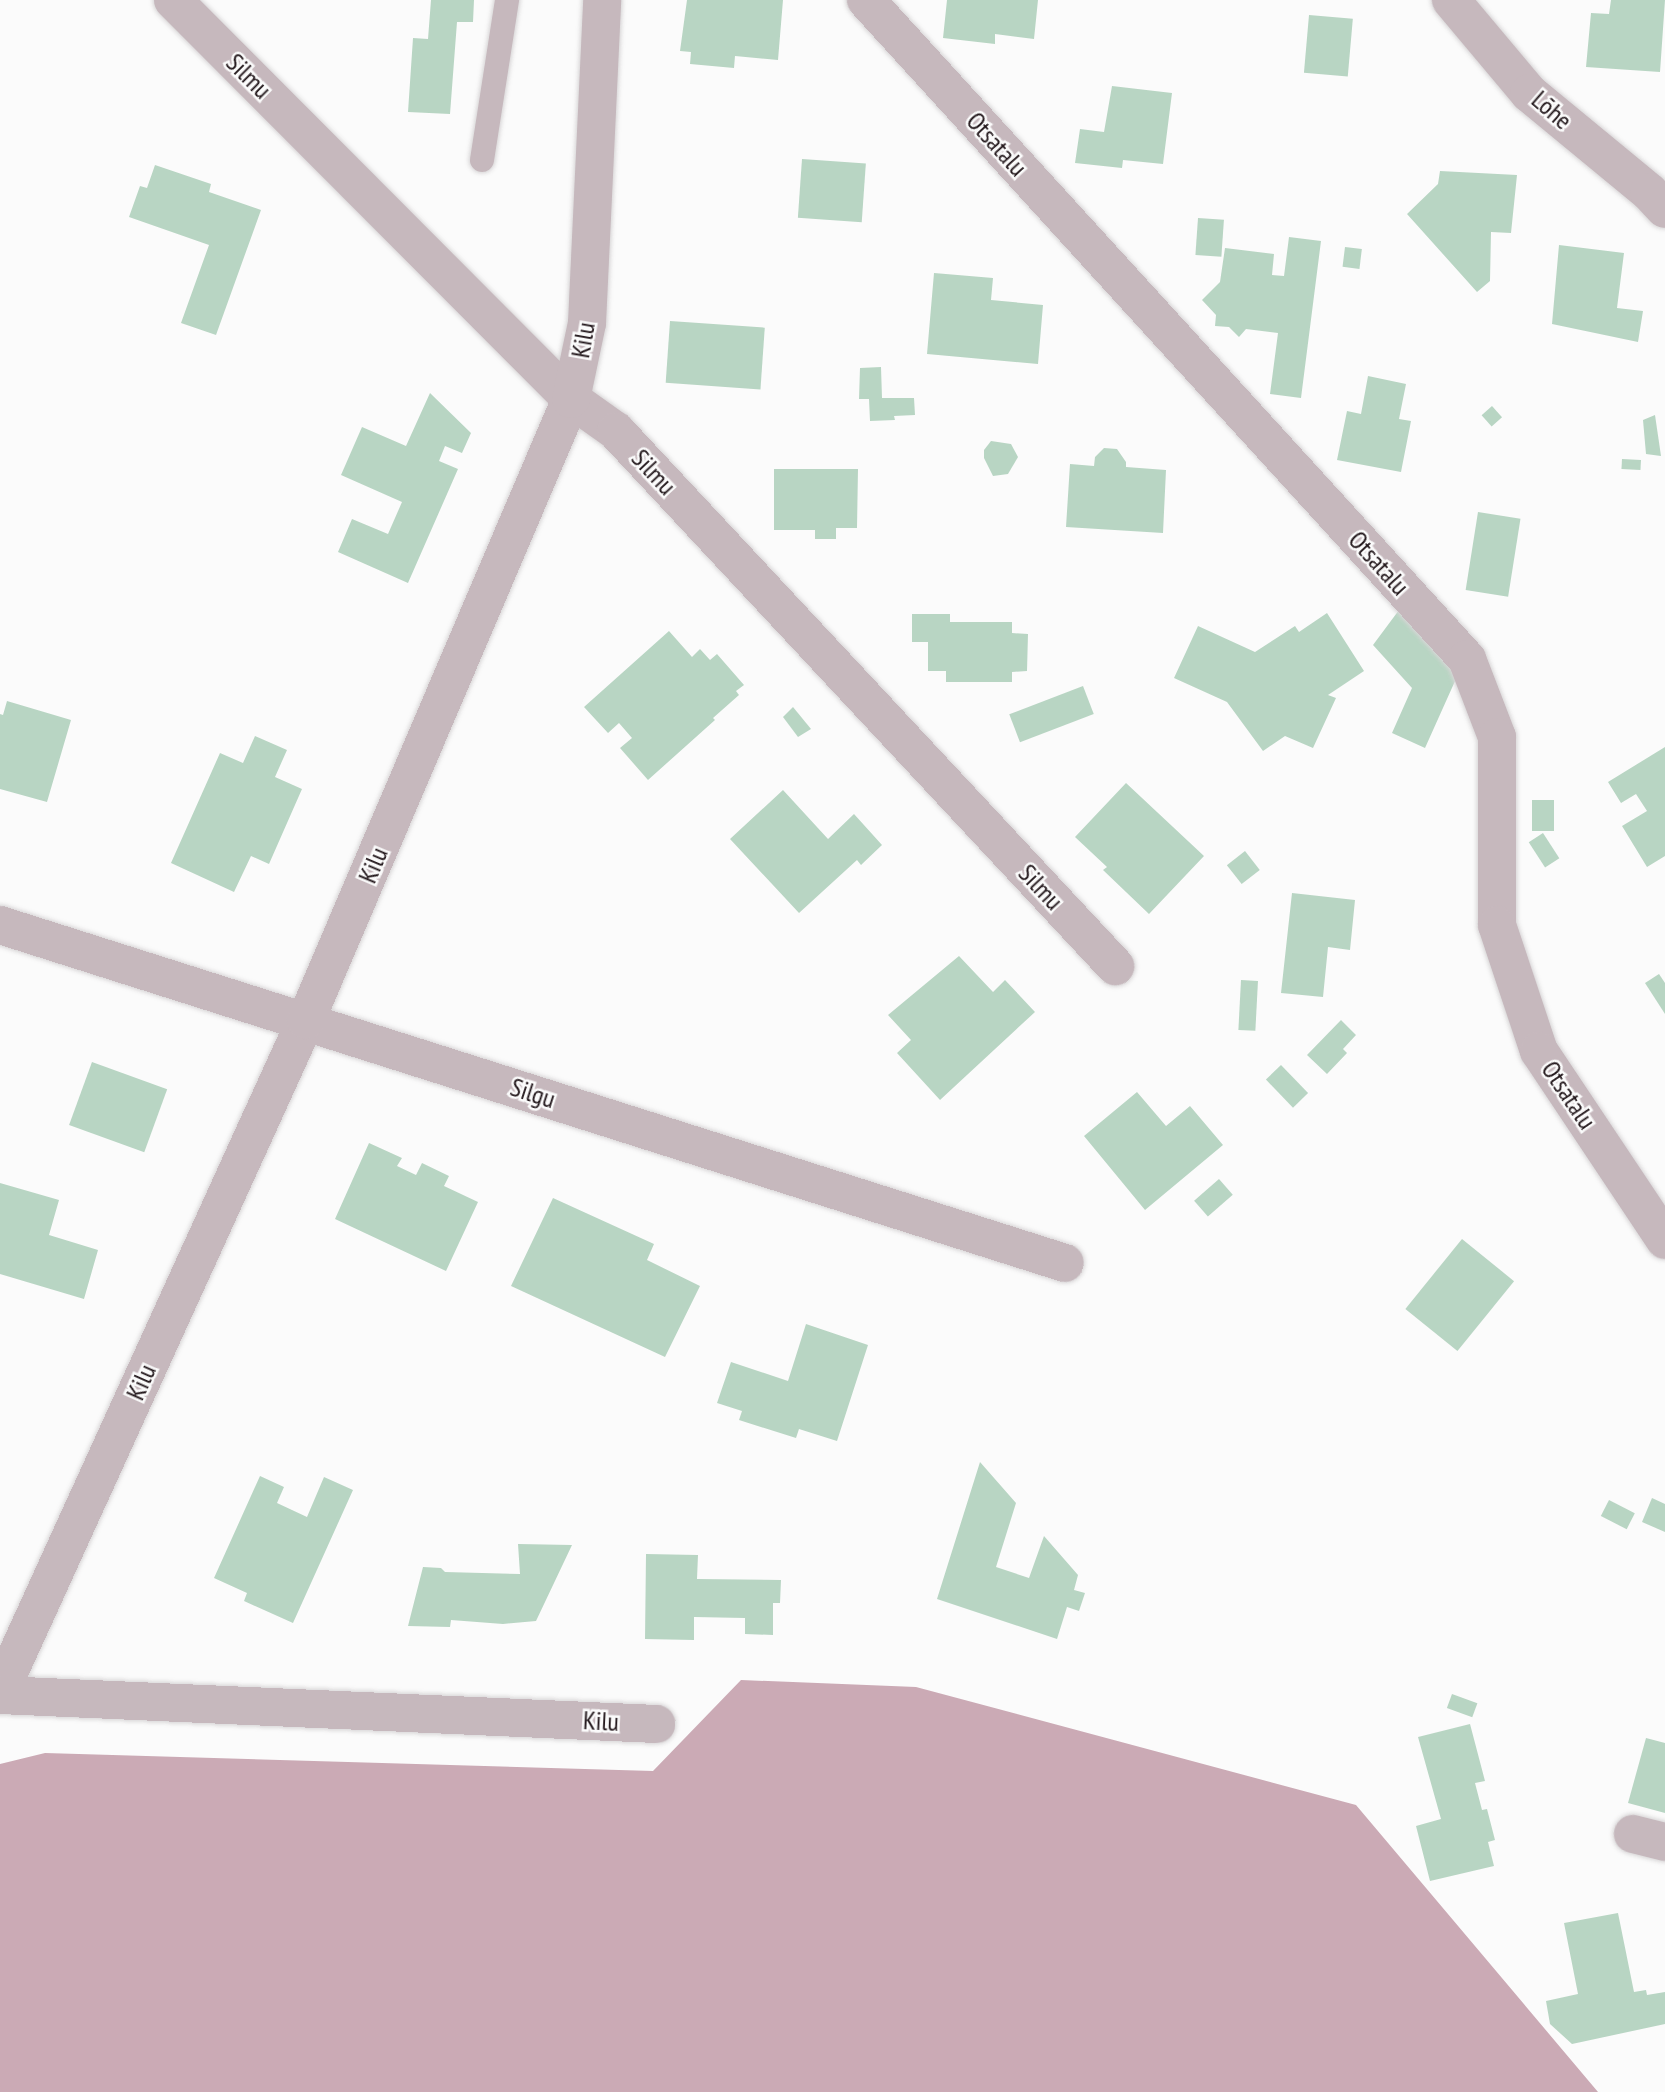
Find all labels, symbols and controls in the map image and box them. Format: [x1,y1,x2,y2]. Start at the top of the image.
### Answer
street label: Silmu [220,47,278,105]
street label: Lõhe [1526,84,1578,136]
street label: Otsatalu [960,106,1034,182]
street label: Kilu [565,320,601,360]
street label: Silmu [625,443,683,501]
street label: Otsatalu [1342,525,1416,601]
street label: Kilu [352,842,394,888]
street label: Silmu [1012,858,1070,916]
street label: Otsatalu [1535,1055,1603,1135]
street label: Silgu [507,1071,559,1115]
street label: Kilu [119,1359,163,1405]
street label: Kilu [582,1704,620,1738]

